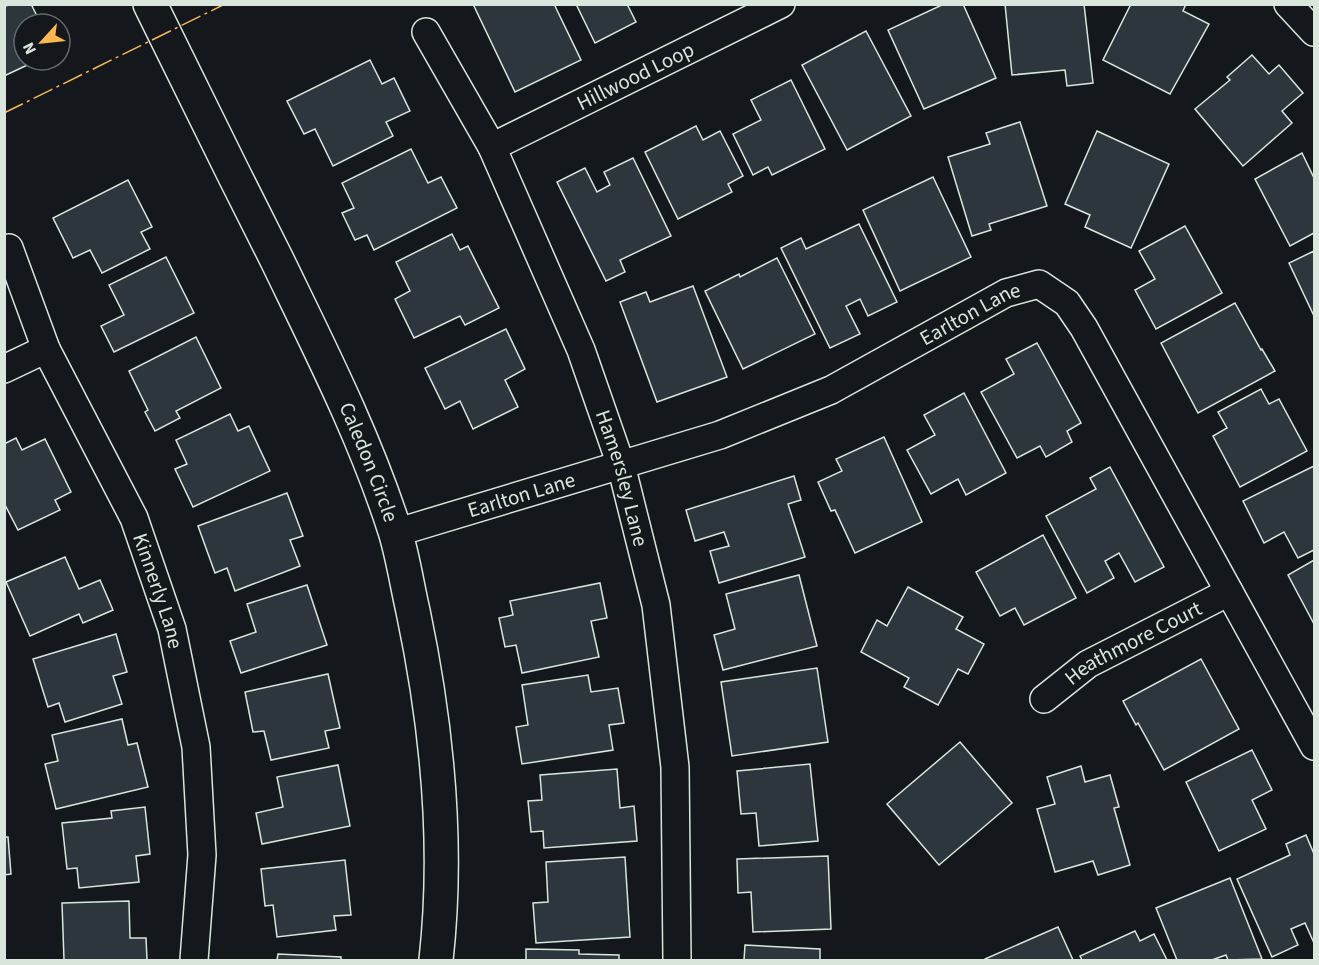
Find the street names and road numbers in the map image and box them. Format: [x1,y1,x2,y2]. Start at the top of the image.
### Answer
street label: Hillwood Loop [572,34,699,118]
street label: Earlton Lane [914,275,1024,353]
street label: Caledon Circle [332,397,406,526]
street label: Hamersley Lane [588,406,656,550]
street label: Earlton Lane [464,465,579,525]
street label: Kinnerly Lane [125,529,191,651]
street label: Heathmore Court [1058,593,1207,692]

